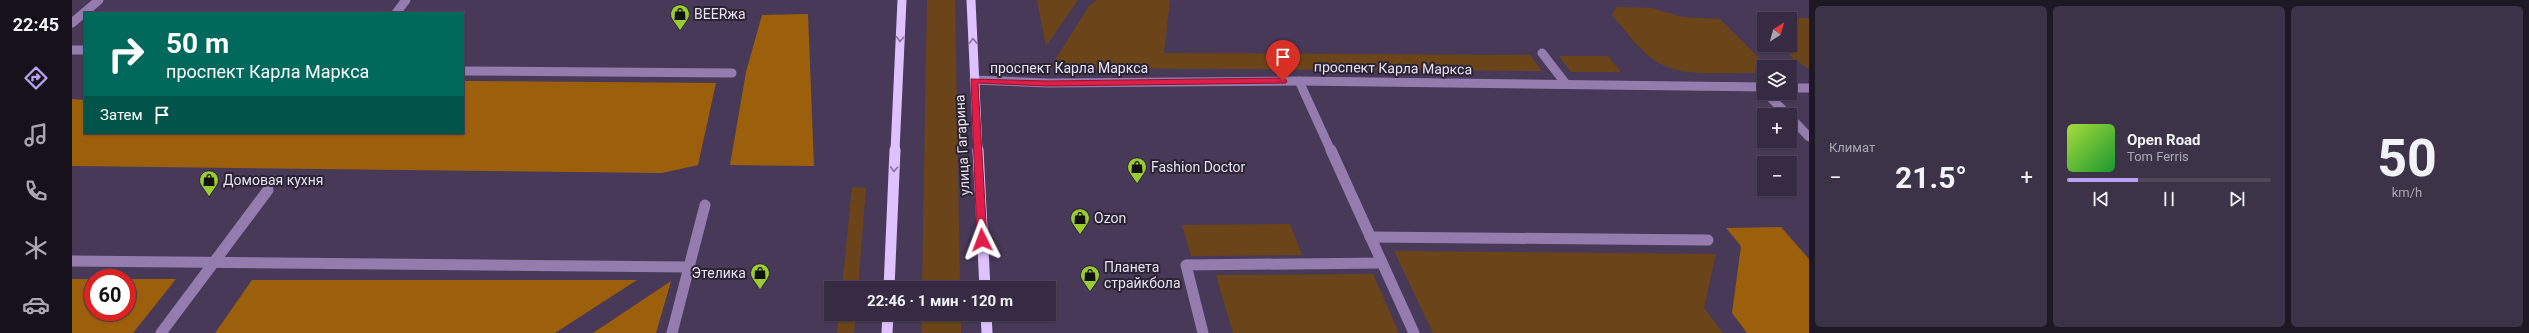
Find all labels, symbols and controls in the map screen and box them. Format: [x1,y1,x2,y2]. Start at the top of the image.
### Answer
shop icon: BEERжа [669,3,691,31]
place label: BEERжа [694,6,746,22]
north arrow [1757,12,1797,52]
map controls [1757,12,1797,196]
text: 22:45 [13,14,59,35]
text: 50 m [166,27,229,60]
icon: right [100,28,152,80]
one-way arrow [896,36,905,42]
one-way arrow [968,38,977,44]
pin [1266,40,1300,81]
icon: arrive [1272,46,1294,68]
street label: проспект Карла Маркса [1314,59,1472,77]
street label: проспект Карла Маркса [990,60,1148,76]
button: layers [1757,60,1797,100]
text: проспект Карла Маркса [166,61,369,82]
icon: directions [22,64,50,92]
street label: улица Гагарина [951,94,973,196]
icon: arrive [151,104,173,126]
text: Затем [100,106,143,124]
button: + [1757,108,1797,148]
icon: music [22,121,50,149]
text: 50 [2377,128,2437,189]
text: Open Road [2127,131,2201,149]
text: Климат [1829,140,1875,155]
text: Tom Ferris [2127,149,2189,164]
shop icon: Fashion Doctor [1126,156,1148,184]
button: − [1757,156,1797,196]
place label: Fashion Doctor [1151,159,1246,175]
text: 21.5° [1895,160,1967,195]
text: − [1829,165,1842,190]
text: + [2021,165,2033,190]
one-way arrow [890,166,899,172]
shop icon: Домовая кухня [198,169,220,197]
place label: Домовая кухня [223,172,324,188]
icon: phone [22,177,50,205]
text: km/h [2392,185,2422,200]
icon: previous [2090,188,2112,210]
icon: pause [2158,188,2180,210]
icon: next [2226,188,2248,210]
shop icon: Ozon [1069,207,1091,235]
place label: Ozon [1094,210,1126,226]
position arrow [961,219,1003,261]
icon: climate [22,234,50,262]
place label: Планета страйкбола [1104,259,1181,291]
shop icon: Этелика [749,262,771,290]
shop icon: Планета страйкбола [1079,264,1101,292]
place label: Этелика [692,265,746,281]
speed limit sign: 60 [84,269,136,321]
icon: car [22,291,50,319]
text: 22:46 · 1 мин · 120 m [867,292,1013,310]

